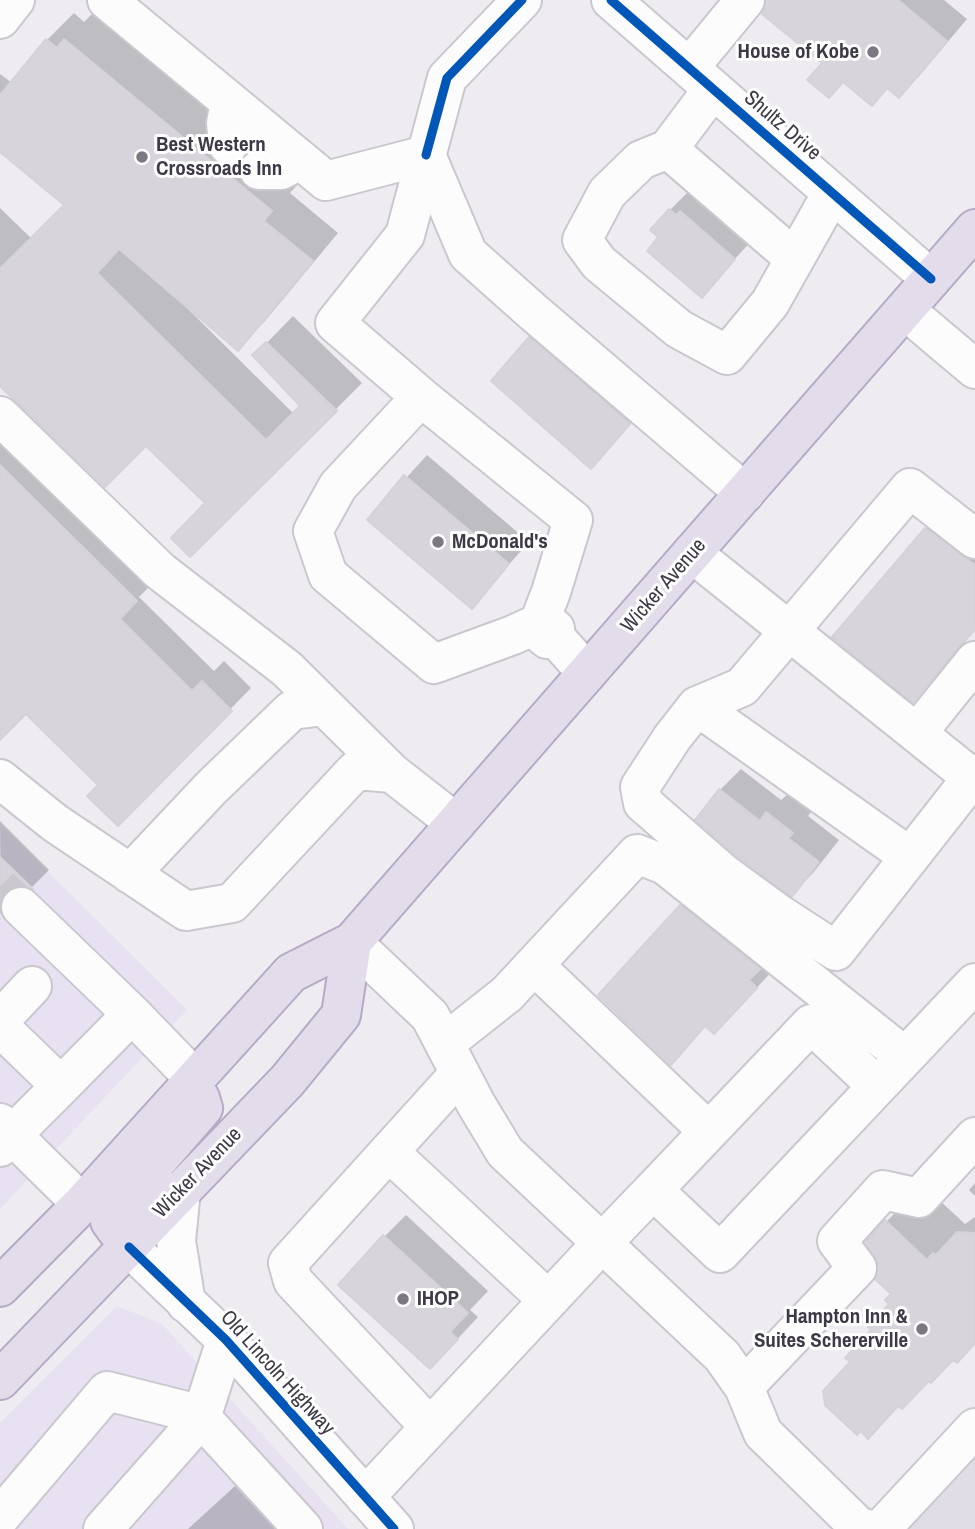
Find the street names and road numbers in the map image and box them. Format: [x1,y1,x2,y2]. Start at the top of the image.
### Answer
street label: Shultz Drive [738,86,826,166]
street label: Wicker Avenue [616,534,712,638]
street label: Wicker Avenue [148,1122,248,1224]
street label: Old Lincoln Highway [214,1306,340,1440]

